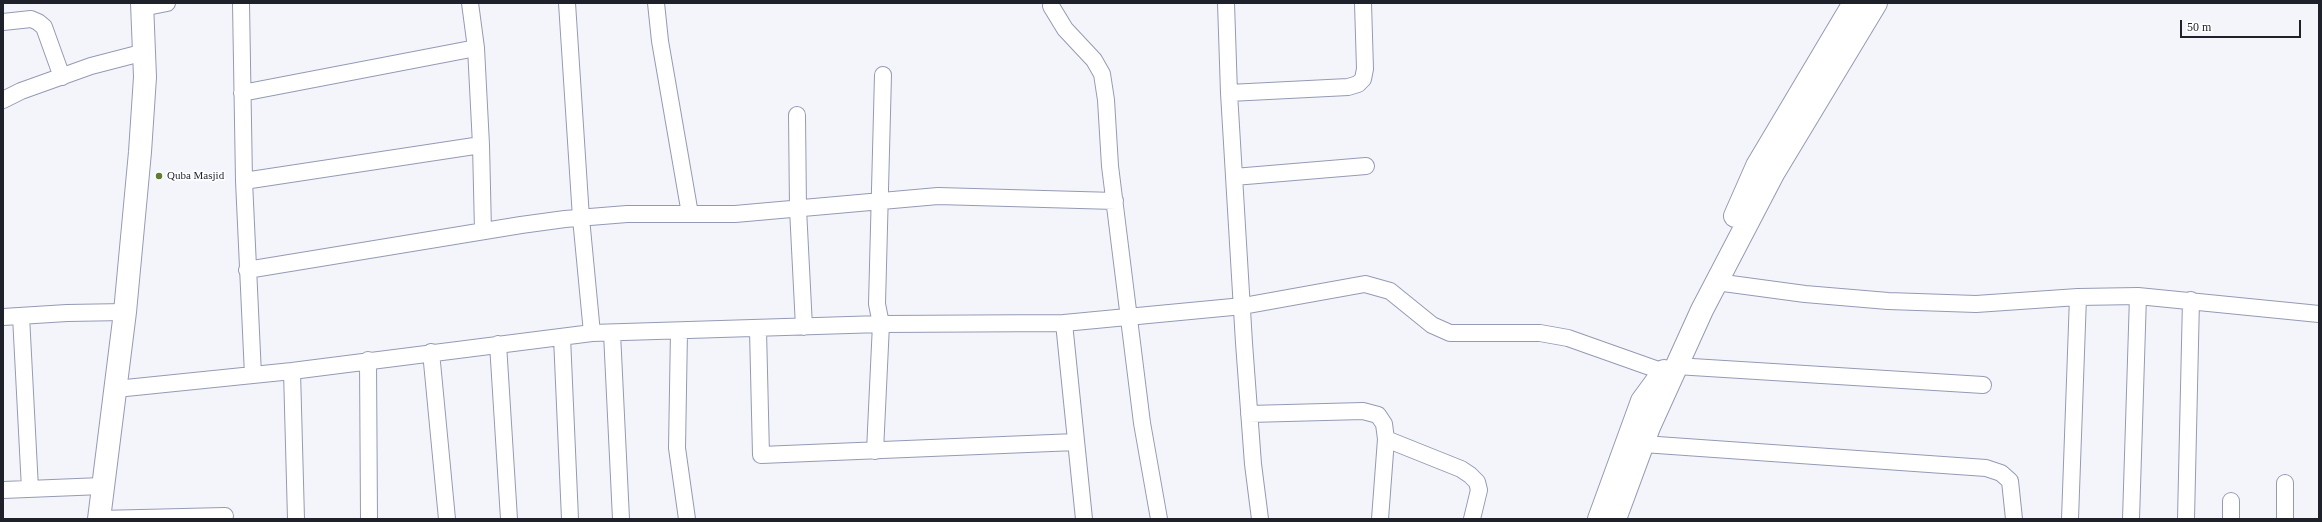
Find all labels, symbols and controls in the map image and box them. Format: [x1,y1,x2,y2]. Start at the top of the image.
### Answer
scale bar [2182,12,2303,38]
text: 50 m [2187,20,2211,34]
place label: Quba Masjid [167,169,224,183]
marker: Quba Masjid [154,171,164,181]

